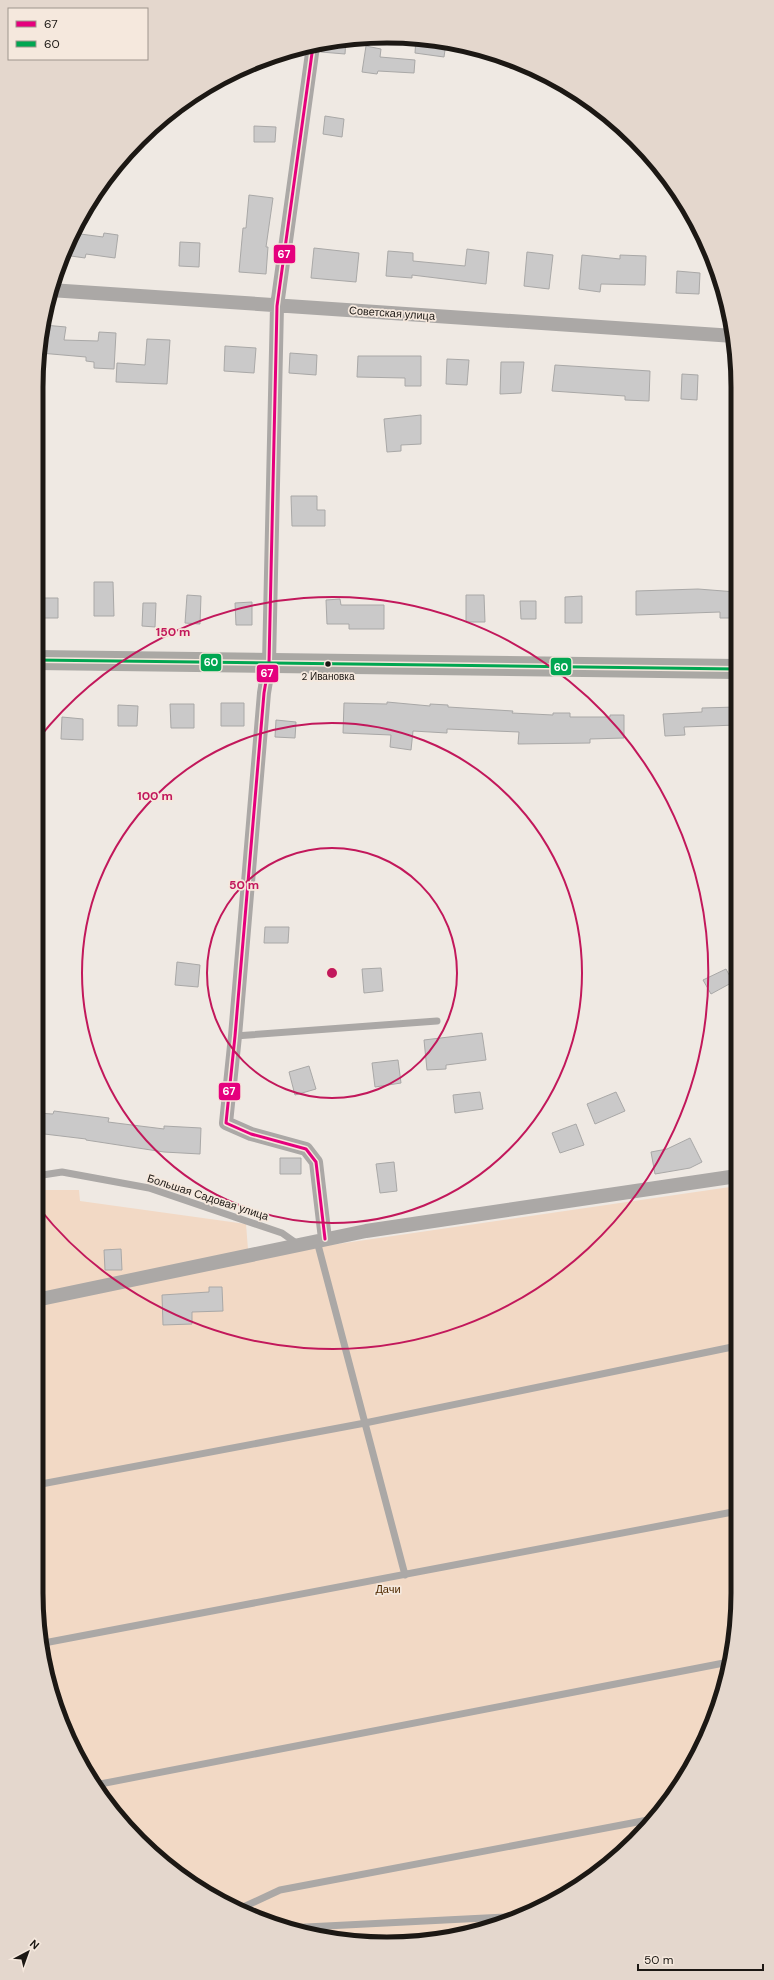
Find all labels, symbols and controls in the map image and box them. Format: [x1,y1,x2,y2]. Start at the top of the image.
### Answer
legend [8,8,148,60]
text: 67 [44,16,58,32]
text: 60 [44,36,60,52]
line badge: 67 [273,244,296,264]
text: 67 [278,247,290,261]
street label: Советская улица [348,303,436,323]
text: 150 m [156,624,190,640]
line badge: 60 [200,653,222,672]
text: 60 [204,655,219,669]
line badge: 60 [550,657,572,676]
marker: 2 Ивановка [323,659,333,669]
text: 60 [554,660,569,674]
line badge: 67 [256,664,279,683]
text: 67 [261,666,273,680]
place label: 2 Ивановка [302,670,355,683]
text: 100 m [137,788,173,804]
text: 50 m [229,877,259,893]
centre of rings [325,966,339,980]
line badge: 67 [218,1082,241,1101]
text: 67 [223,1084,235,1098]
street label: Большая Садовая улица [146,1171,271,1224]
park label: Дачи [375,1582,401,1596]
north arrow [8,1932,48,1972]
text: N [27,1937,42,1952]
scale bar [638,1946,763,1972]
text: 50 m [644,1952,673,1968]

